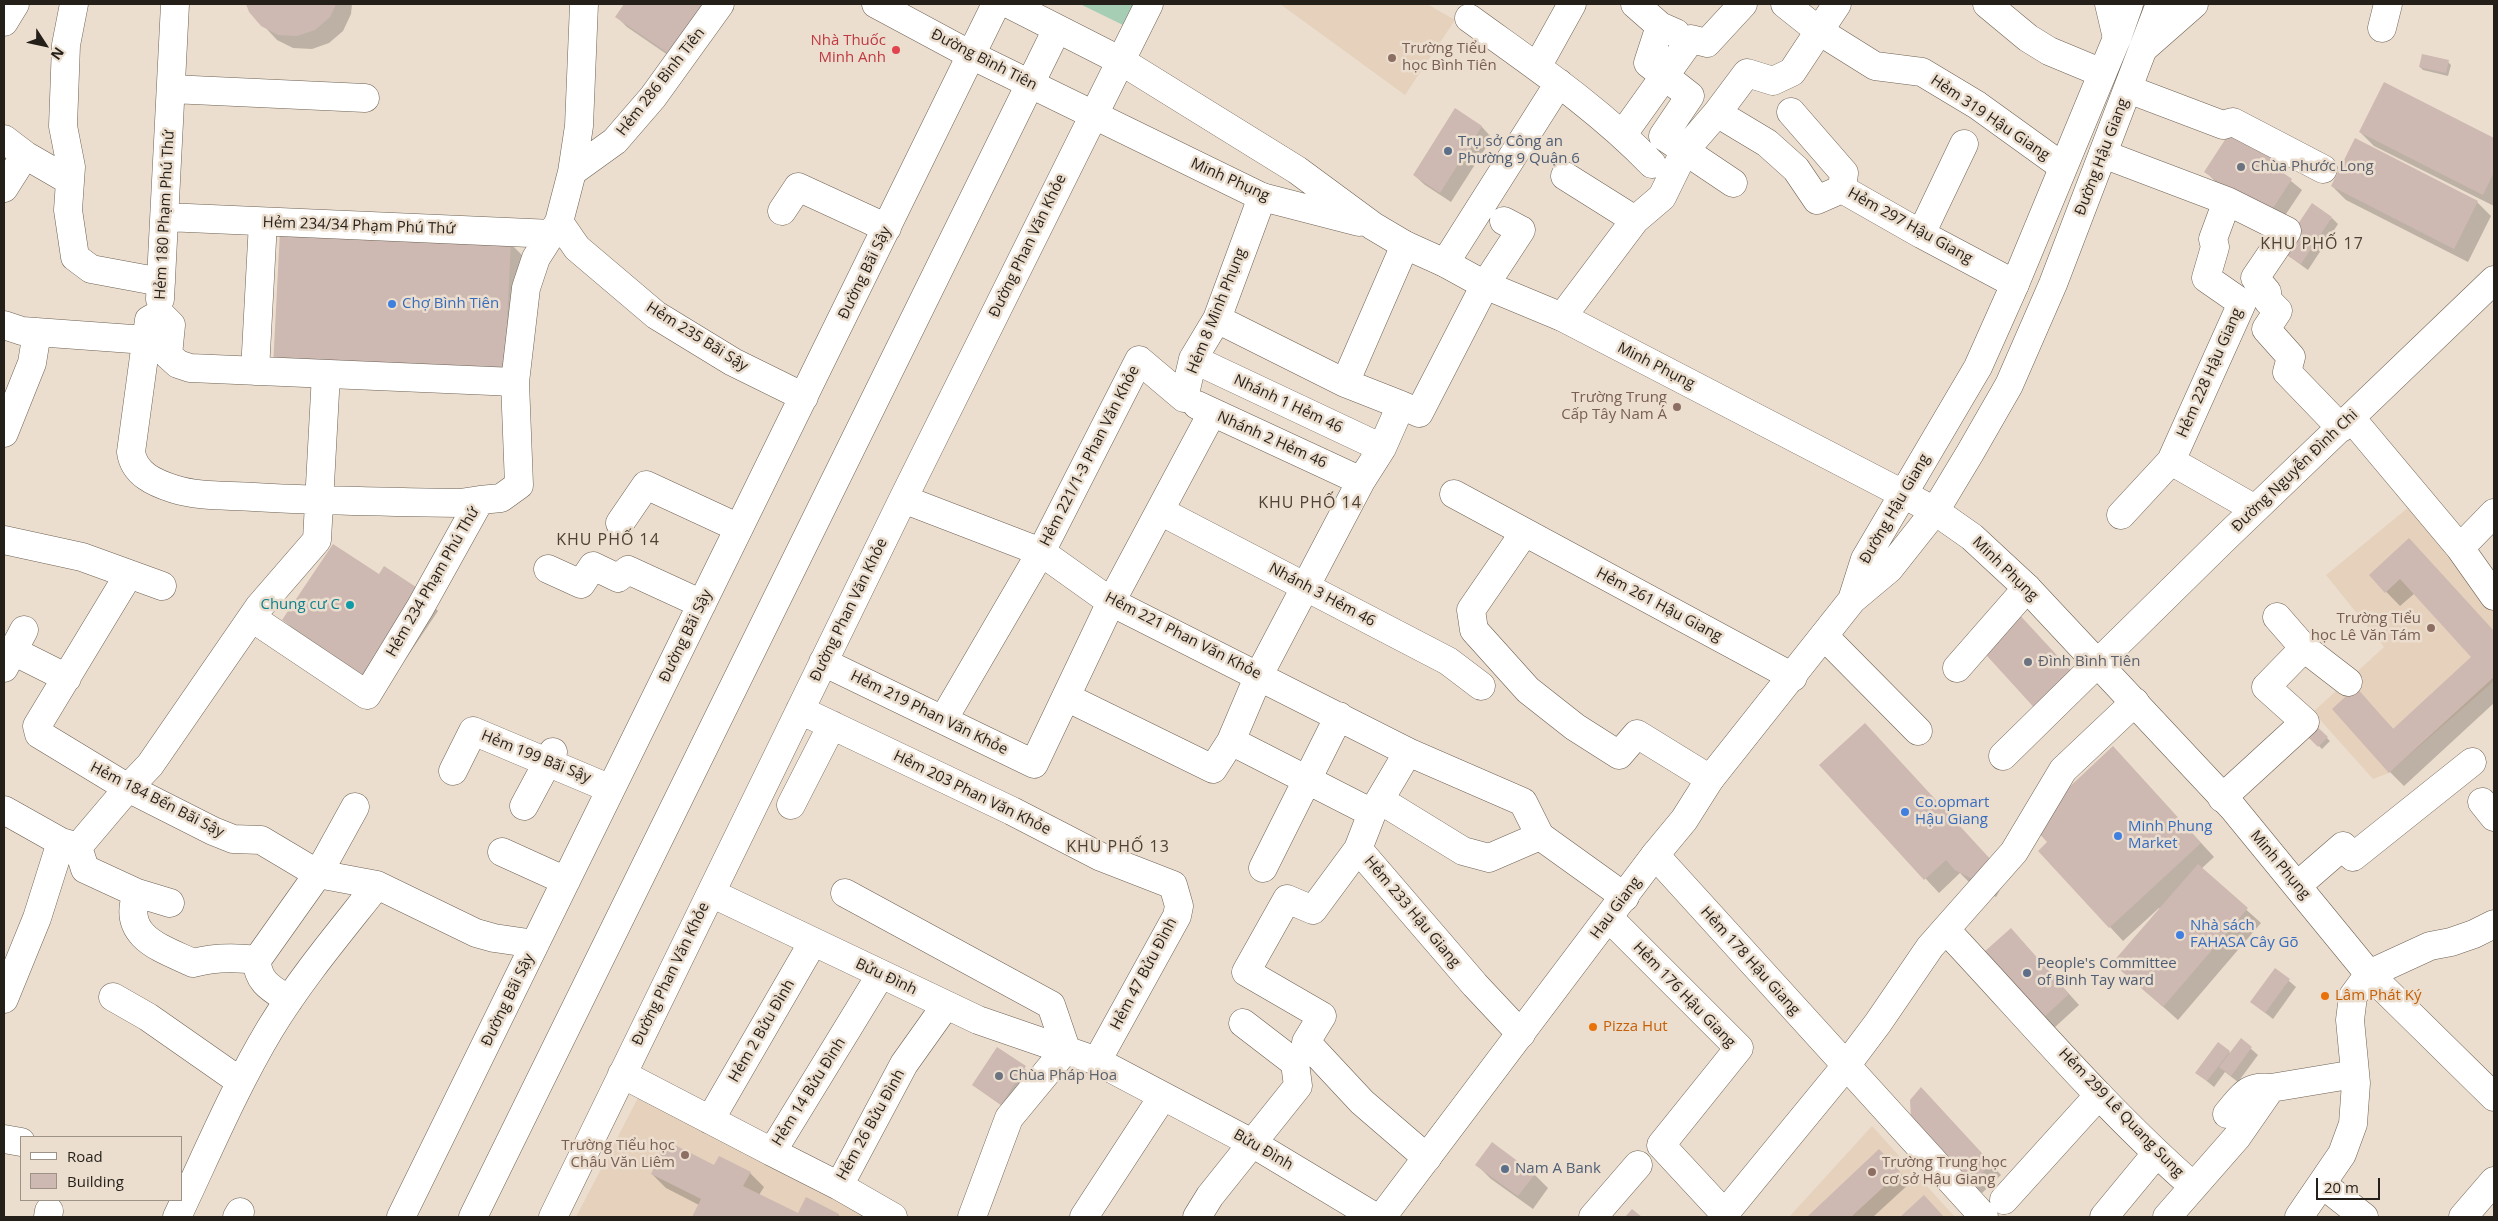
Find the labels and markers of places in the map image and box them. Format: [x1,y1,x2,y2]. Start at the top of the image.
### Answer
place label: Nhà Thuốc Minh Anh [810,32,886,67]
place label: Trường Tiểu học Bình Tiên [1402,40,1497,75]
marker: Nhà Thuốc Minh Anh [890,44,902,56]
marker: Trường Tiểu học Bình Tiên [1386,52,1398,64]
place label: Trụ sở Công an Phường 9 Quận 6 [1458,133,1580,168]
marker: Trụ sở Công an Phường 9 Quận 6 [1442,145,1454,157]
place label: Chùa Phước Long [2251,158,2374,176]
marker: Chùa Phước Long [2235,161,2247,173]
place label: Chợ Bình Tiên [402,295,499,313]
marker: Chợ Bình Tiên [386,298,398,310]
place label: Trường Trung Cấp Tây Nam Á [1561,389,1667,424]
marker: Trường Trung Cấp Tây Nam Á [1671,401,1683,413]
place label: Chung cư C [260,596,340,614]
marker: Chung cư C [344,599,356,611]
place label: Trường Tiểu học Lê Văn Tám [2311,610,2421,645]
marker: Trường Tiểu học Lê Văn Tám [2425,622,2437,634]
place label: Đình Bình Tiên [2038,653,2140,671]
marker: Đình Bình Tiên [2022,656,2034,668]
place label: Co.opmart Hậu Giang [1915,794,1989,829]
marker: Co.opmart Hậu Giang [1899,806,1911,818]
place label: Minh Phung Market [2128,818,2212,853]
marker: Minh Phung Market [2112,830,2124,842]
place label: Nhà sách FAHASA Cây Gõ [2190,917,2299,952]
marker: Nhà sách FAHASA Cây Gõ [2174,929,2186,941]
place label: People's Committee of Binh Tay ward [2037,955,2177,990]
marker: People's Committee of Binh Tay ward [2021,967,2033,979]
place label: Lâm Phát Ký [2335,987,2421,1005]
marker: Lâm Phát Ký [2319,990,2331,1002]
place label: Pizza Hut [1603,1018,1668,1036]
marker: Pizza Hut [1587,1021,1599,1033]
place label: Chùa Pháp Hoa [1009,1067,1117,1085]
marker: Chùa Pháp Hoa [993,1070,1005,1082]
place label: Trường Tiểu học Châu Văn Liêm [561,1137,675,1172]
marker: Trường Tiểu học Châu Văn Liêm [679,1149,691,1161]
place label: Trường Trung học cơ sở Hậu Giang [1882,1154,2007,1189]
place label: Nam A Bank [1515,1160,1601,1178]
marker: Nam A Bank [1499,1163,1511,1175]
marker: Trường Trung học cơ sở Hậu Giang [1866,1166,1878,1178]

